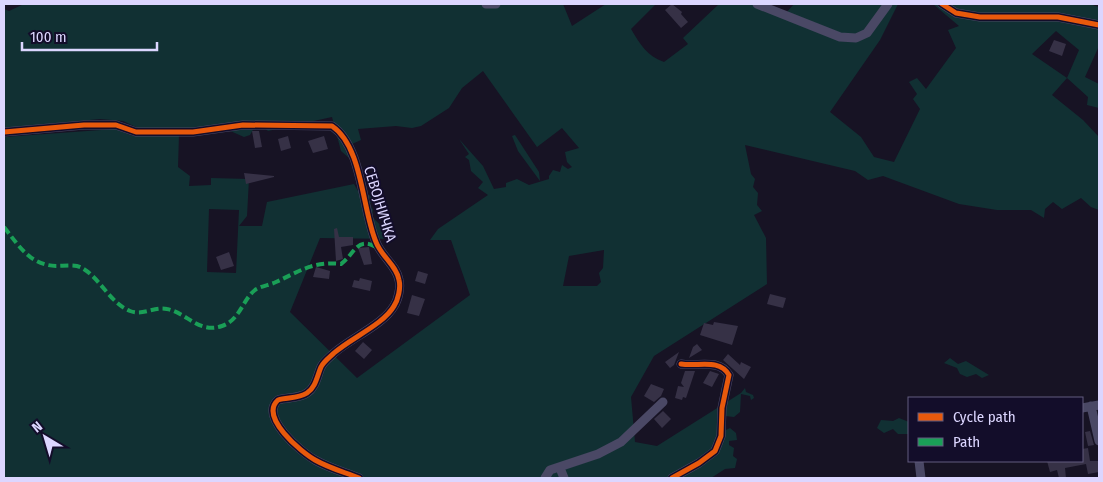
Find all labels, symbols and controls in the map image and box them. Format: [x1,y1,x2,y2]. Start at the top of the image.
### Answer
scale bar [22,20,158,52]
text: 100 m [30,28,67,46]
street label: СЕВОЈНИЧКА [360,164,400,244]
legend [908,397,1083,462]
text: Cycle path [953,408,1016,426]
north arrow [20,412,70,462]
text: N [29,418,46,436]
text: Path [953,433,980,451]

